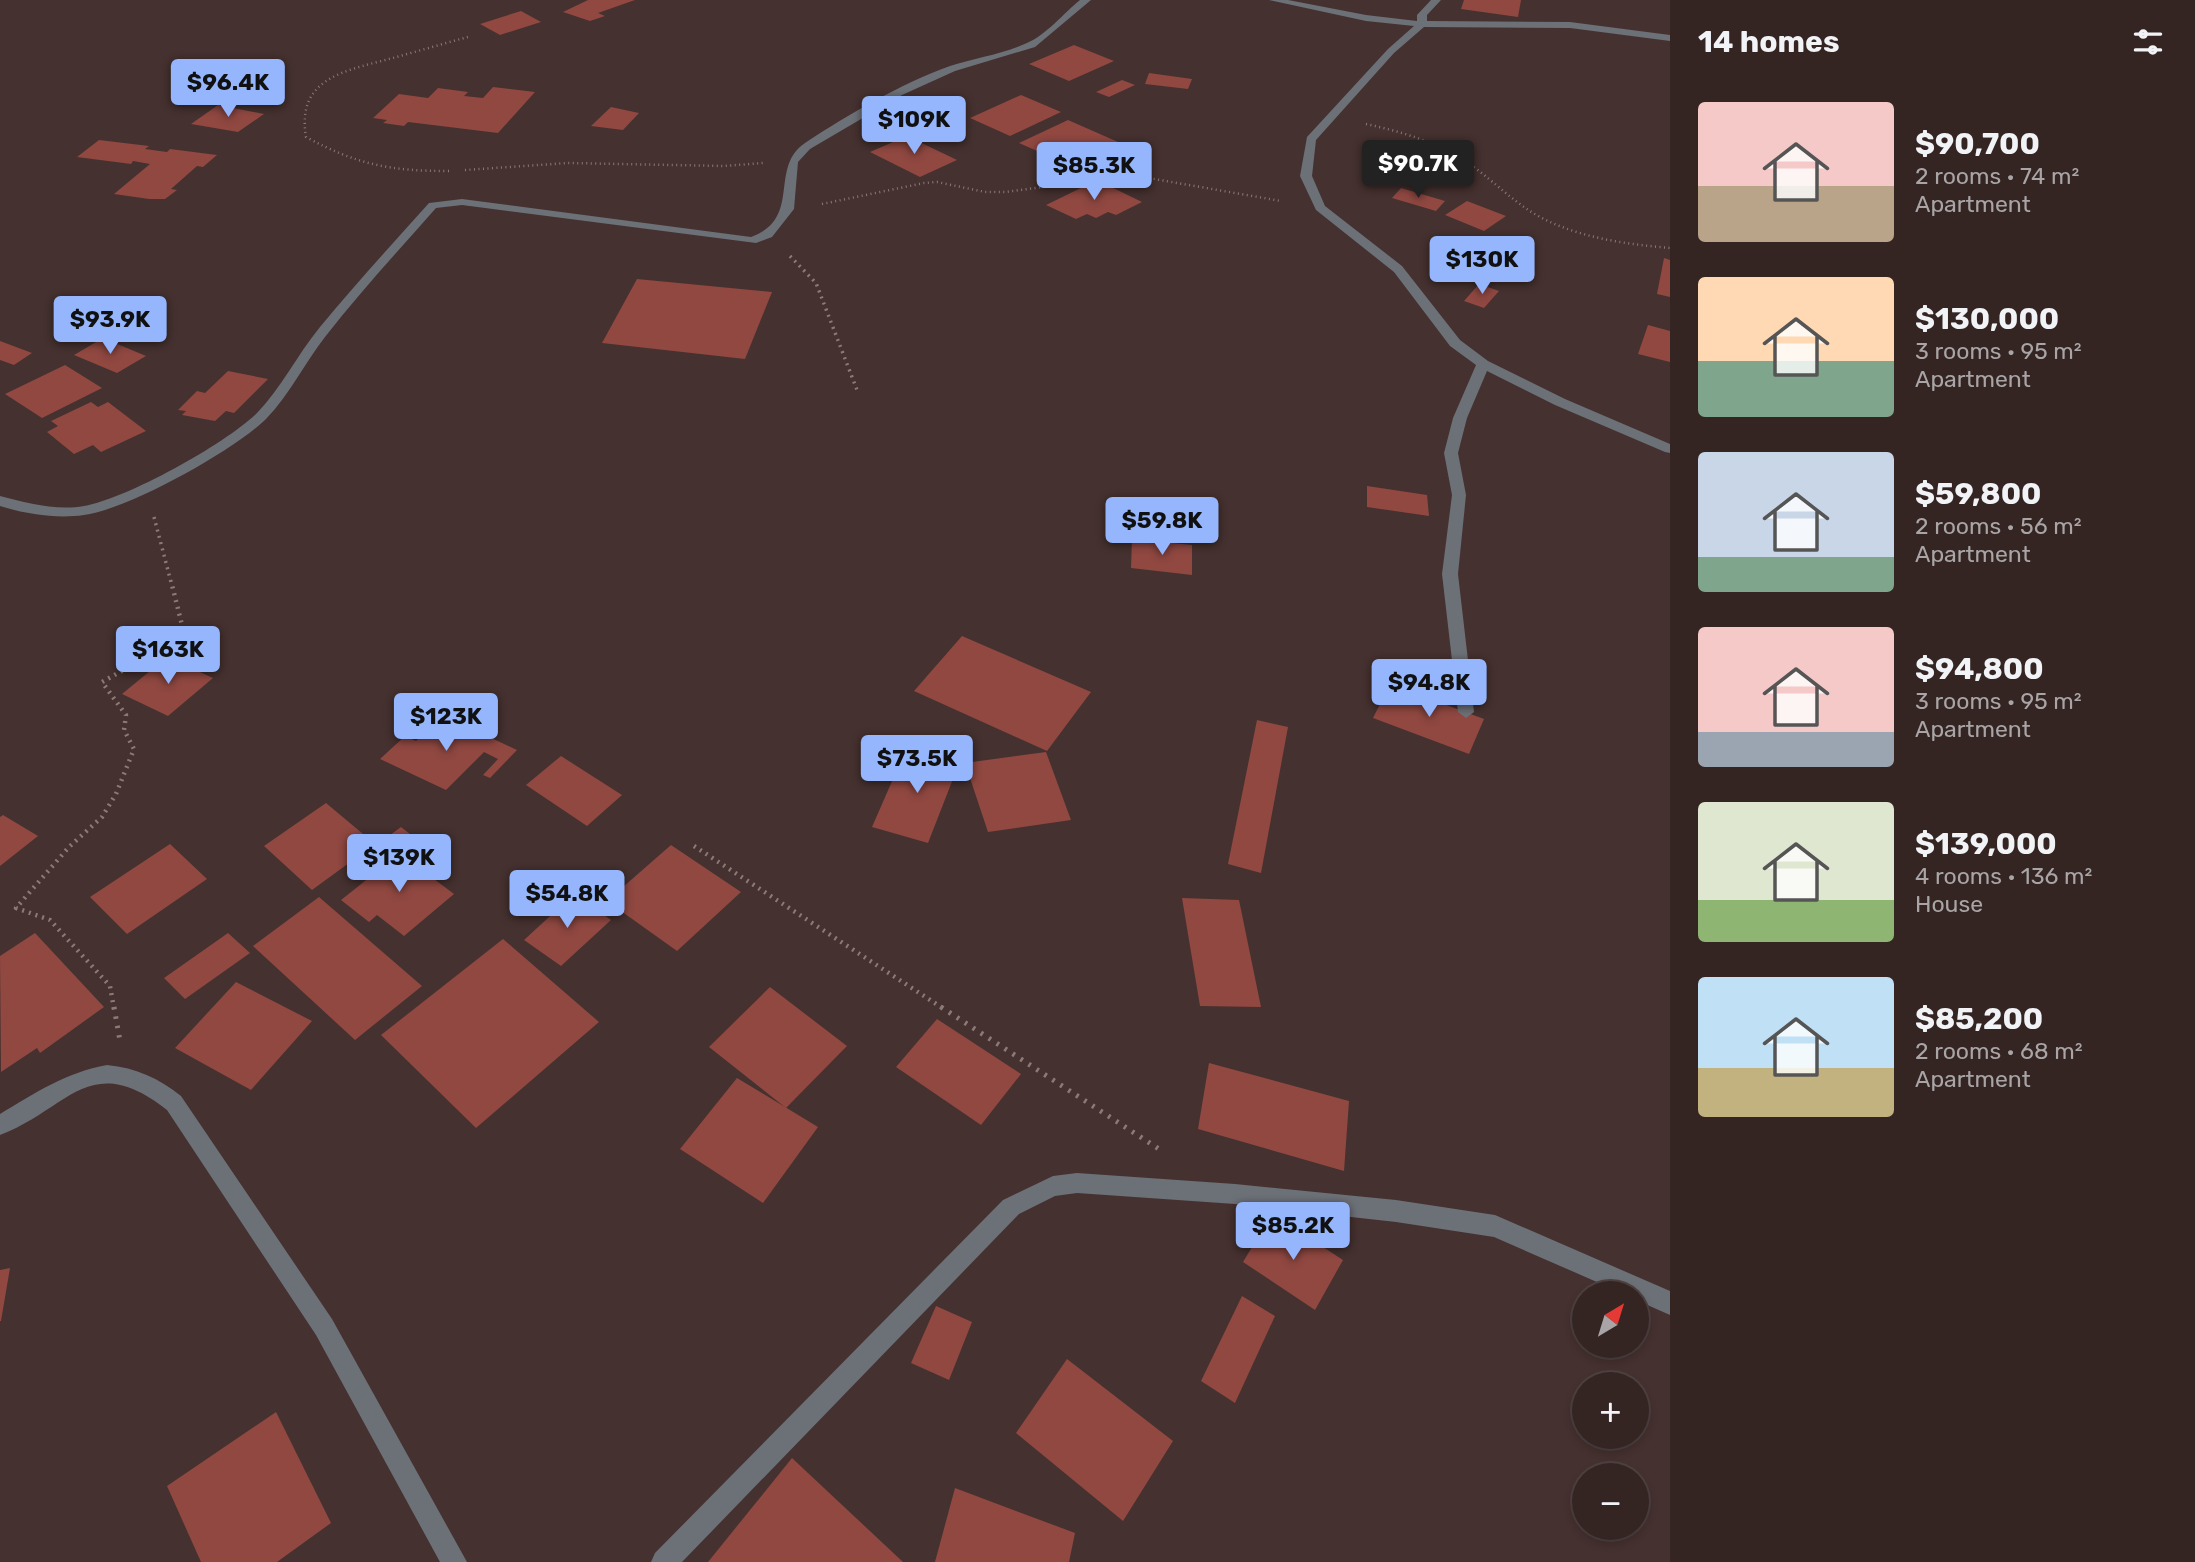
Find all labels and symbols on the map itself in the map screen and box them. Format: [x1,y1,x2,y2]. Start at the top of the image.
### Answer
pin: $96.4K [171,60,285,119]
pin: $109K [865,96,963,156]
pin: $90.7K [1361,140,1475,200]
pin: $85.3K [1037,142,1151,202]
pin: $130K [1433,236,1531,296]
pin: $93.9K [53,296,167,356]
pin: $59.8K [1105,498,1219,557]
pin: $163K [119,626,217,686]
pin: $94.8K [1372,660,1486,719]
pin: $123K [397,694,495,753]
pin: $73.5K [860,736,974,795]
pin: $139K [350,834,448,894]
pin: $54.8K [510,870,624,930]
pin: $85.2K [1236,1202,1350,1262]
north arrow [1572,1281,1648,1358]

